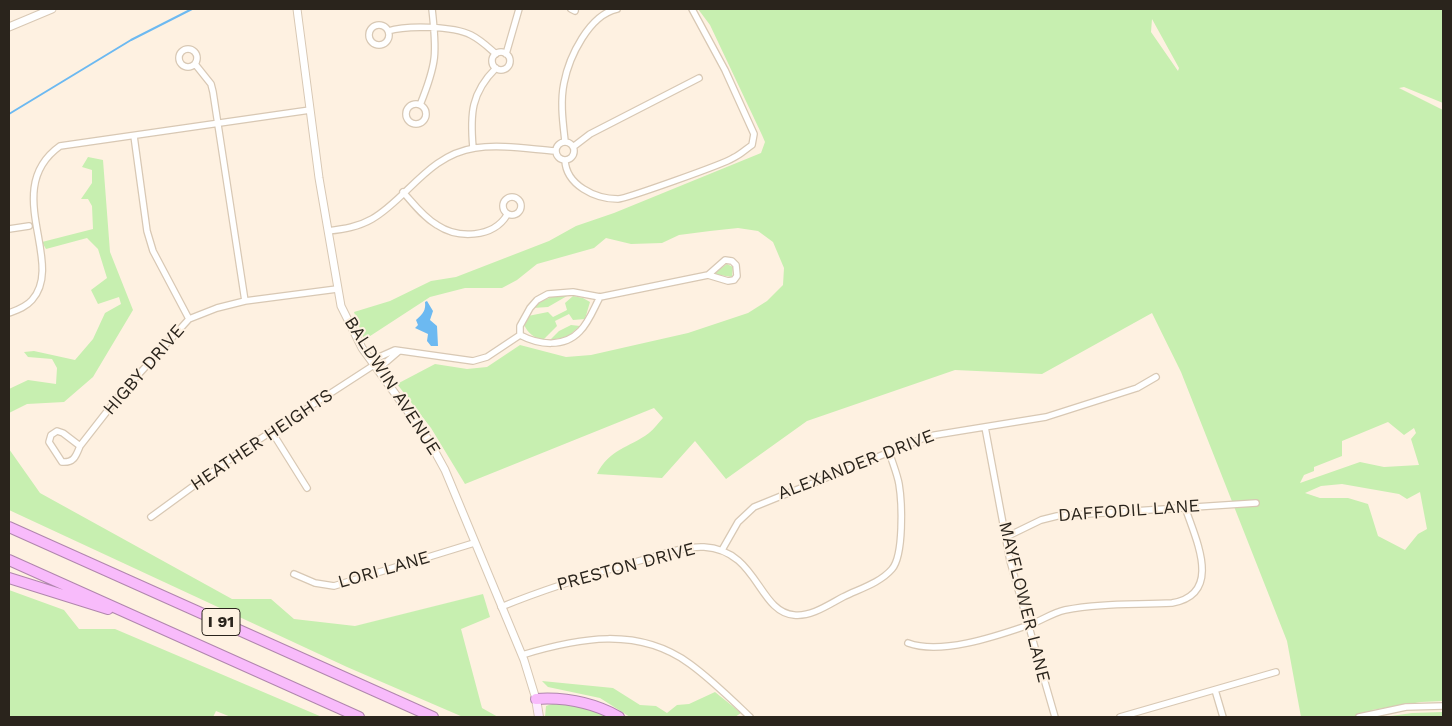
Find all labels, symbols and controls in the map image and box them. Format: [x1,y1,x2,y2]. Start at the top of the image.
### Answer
street label: BALDWIN AVENUE [339,313,445,459]
street label: HIGBY DRIVE [99,320,189,420]
street label: HEATHER HEIGHTS [187,384,337,496]
street label: ALEXANDER DRIVE [775,425,937,505]
street label: DAFFODIL LANE [1057,495,1201,527]
street label: MAYFLOWER LANE [994,519,1054,685]
street label: PRESTON DRIVE [555,538,697,596]
street label: LORI LANE [336,547,432,593]
road number: I 91 [202,608,240,636]

